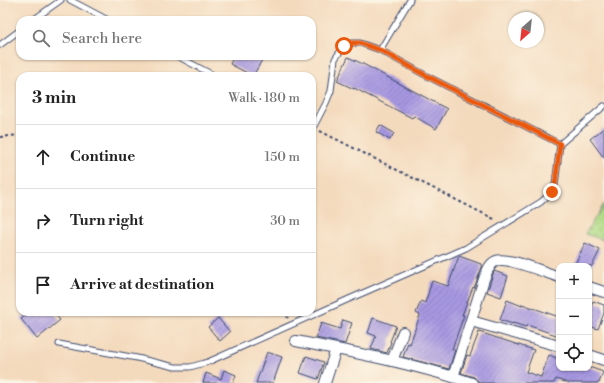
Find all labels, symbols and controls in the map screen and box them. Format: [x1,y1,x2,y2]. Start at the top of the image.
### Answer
north arrow [508,12,544,48]
search box [16,16,316,60]
icon: search [30,27,52,49]
text: Search here [62,29,142,48]
route start [335,37,353,55]
text: 3 min [32,87,76,109]
text: Walk · 180 m [228,90,300,106]
icon: ahead [32,146,54,168]
text: Continue [70,147,135,166]
text: 150 m [265,149,300,165]
route end [543,183,561,201]
icon: right [32,210,54,232]
text: Turn right [70,211,144,230]
text: 30 m [270,213,300,229]
map controls [556,263,592,371]
button: + [556,263,592,299]
icon: arrive [32,274,54,296]
text: Arrive at destination [70,275,214,294]
button: − [556,299,592,335]
button: locate [556,335,592,371]

